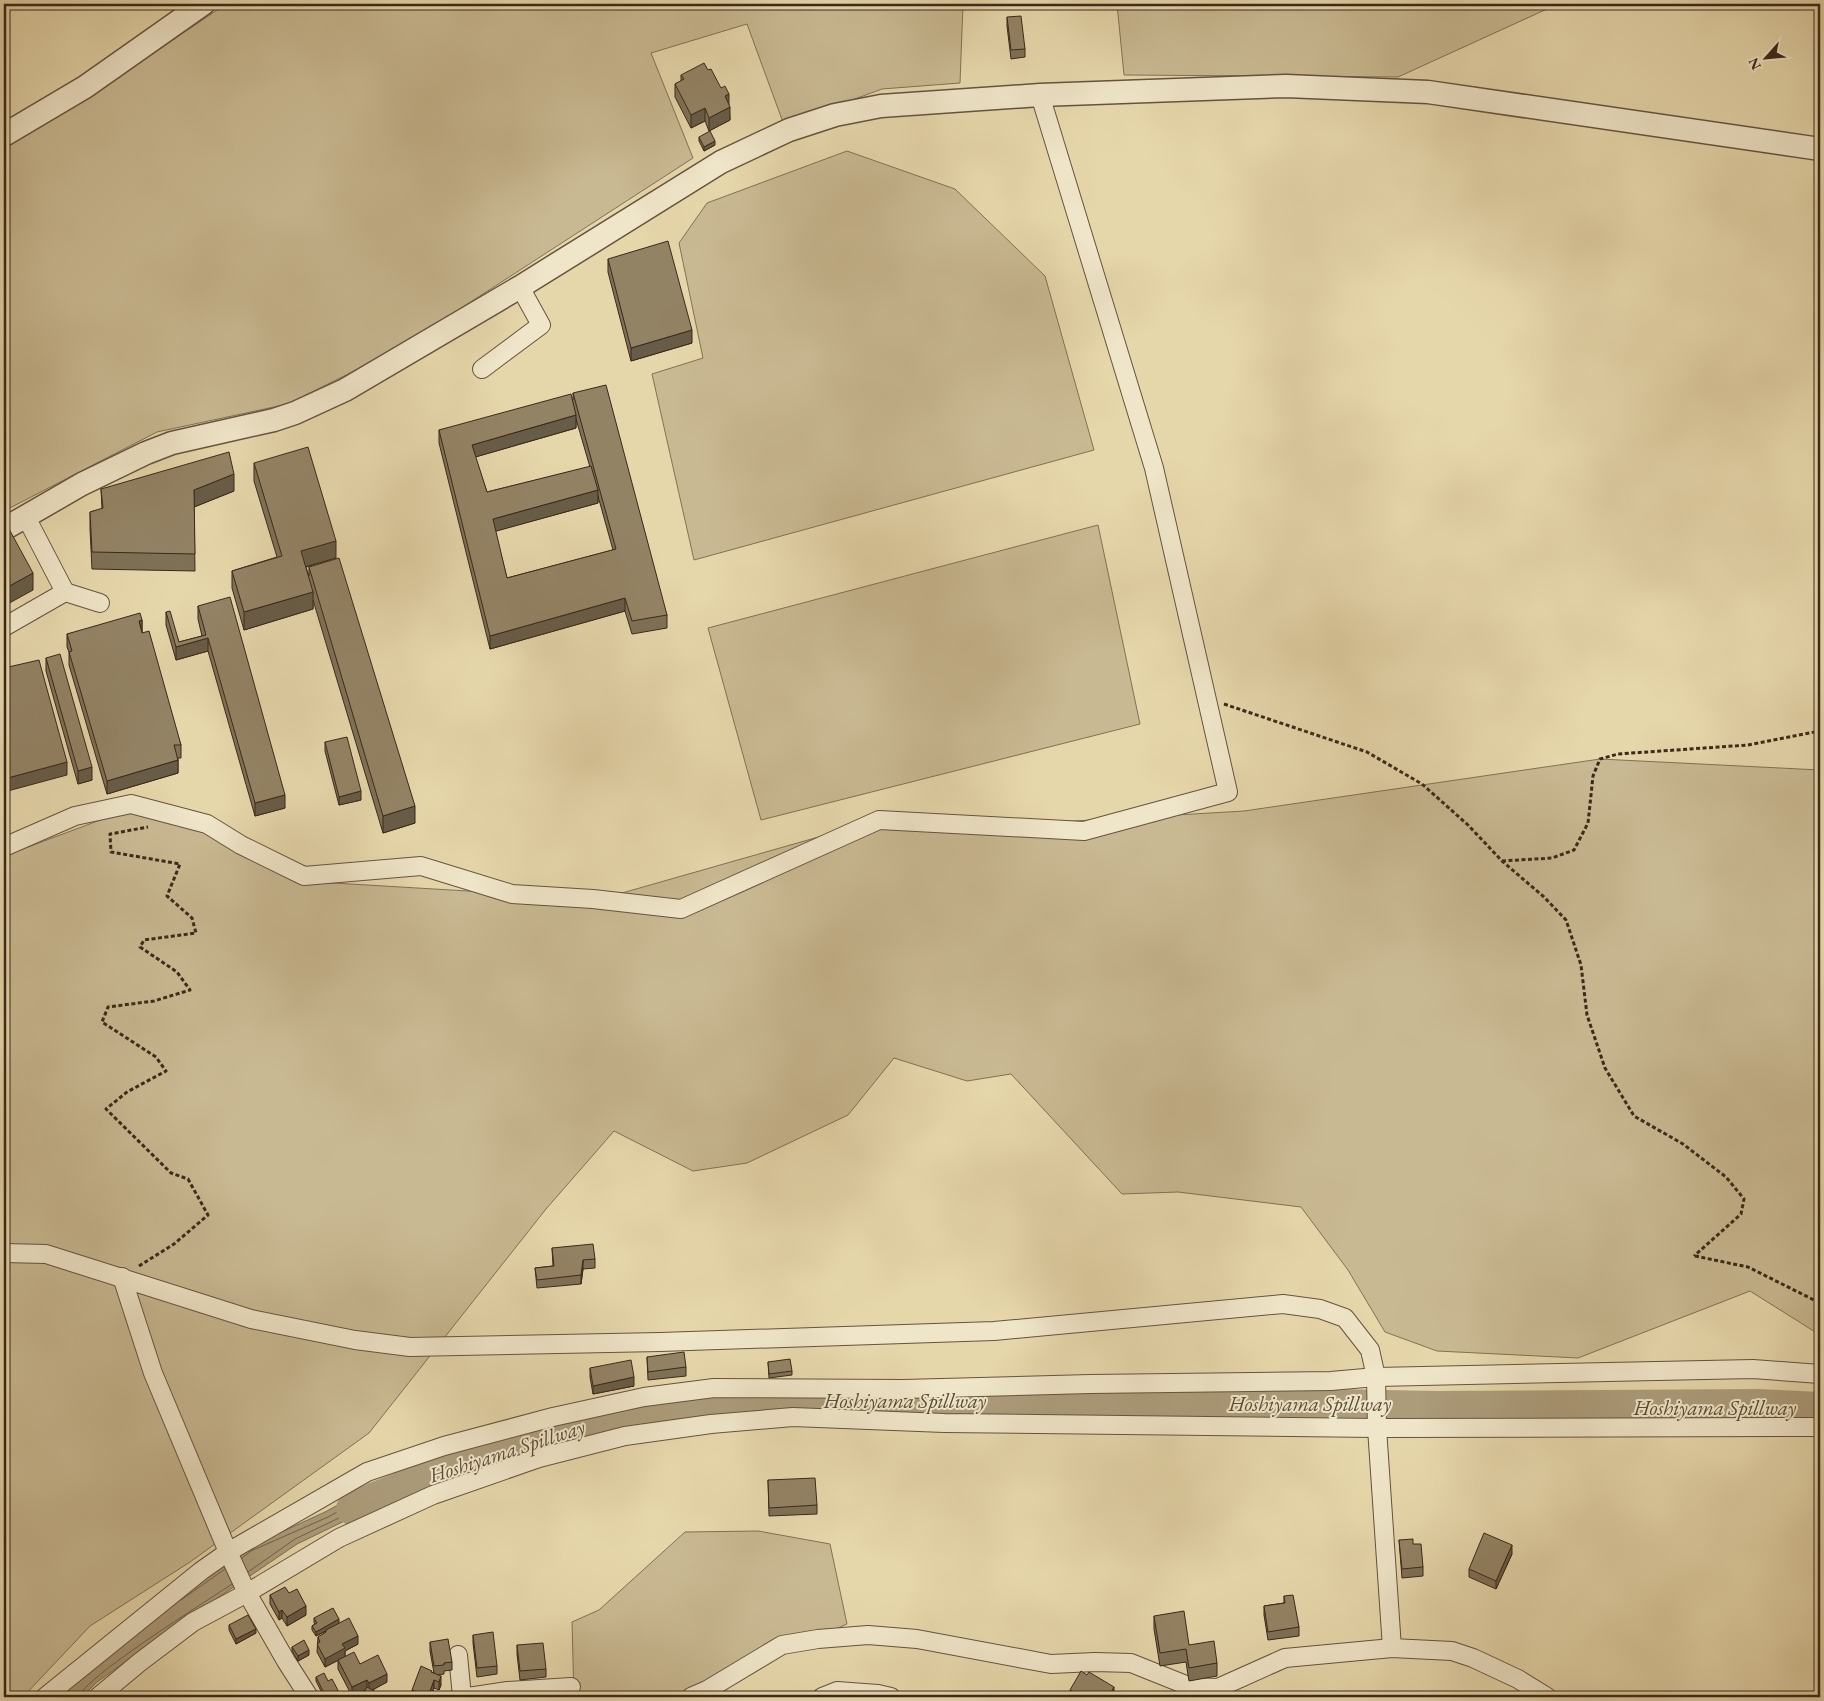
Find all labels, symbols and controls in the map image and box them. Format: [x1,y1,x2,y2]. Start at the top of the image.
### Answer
north arrow [1742,32,1792,82]
text: N [1744,54,1765,73]
water label: Hoshiyama Spillway [823,1387,987,1414]
water label: Hoshiyama Spillway [1228,1390,1392,1417]
water label: Hoshiyama Spillway [1633,1394,1797,1421]
water label: Hoshiyama Spillway [424,1412,589,1489]

